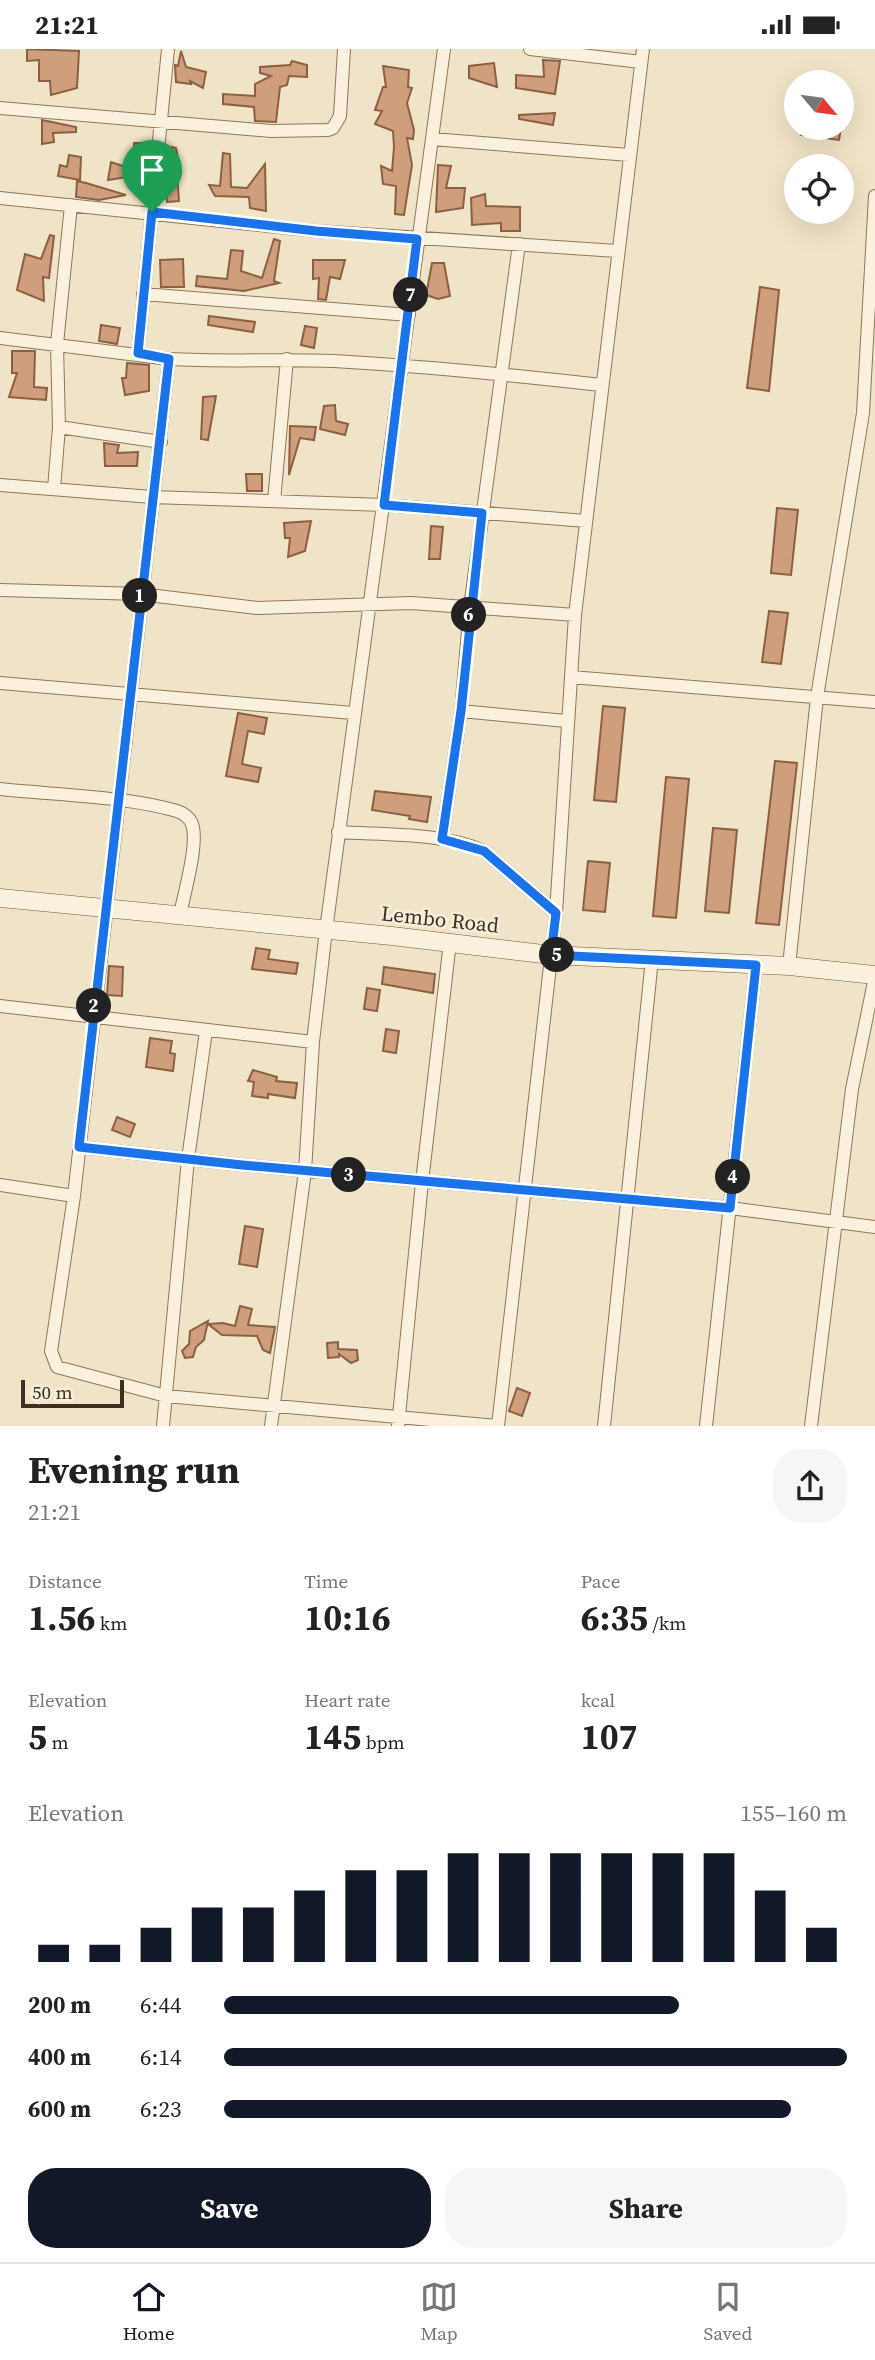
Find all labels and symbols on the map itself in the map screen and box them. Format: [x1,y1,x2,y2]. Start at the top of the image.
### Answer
north arrow [784,70,854,140]
pin [122,140,182,212]
pin: 7 [394,278,428,313]
pin: 1 [122,579,158,613]
pin: 6 [452,597,486,633]
street label: Lembo Road [380,898,500,940]
pin: 5 [540,937,574,972]
pin: 2 [76,989,112,1023]
pin: 3 [332,1157,366,1193]
pin: 4 [716,1159,750,1195]
scale bar [21,1377,124,1408]

